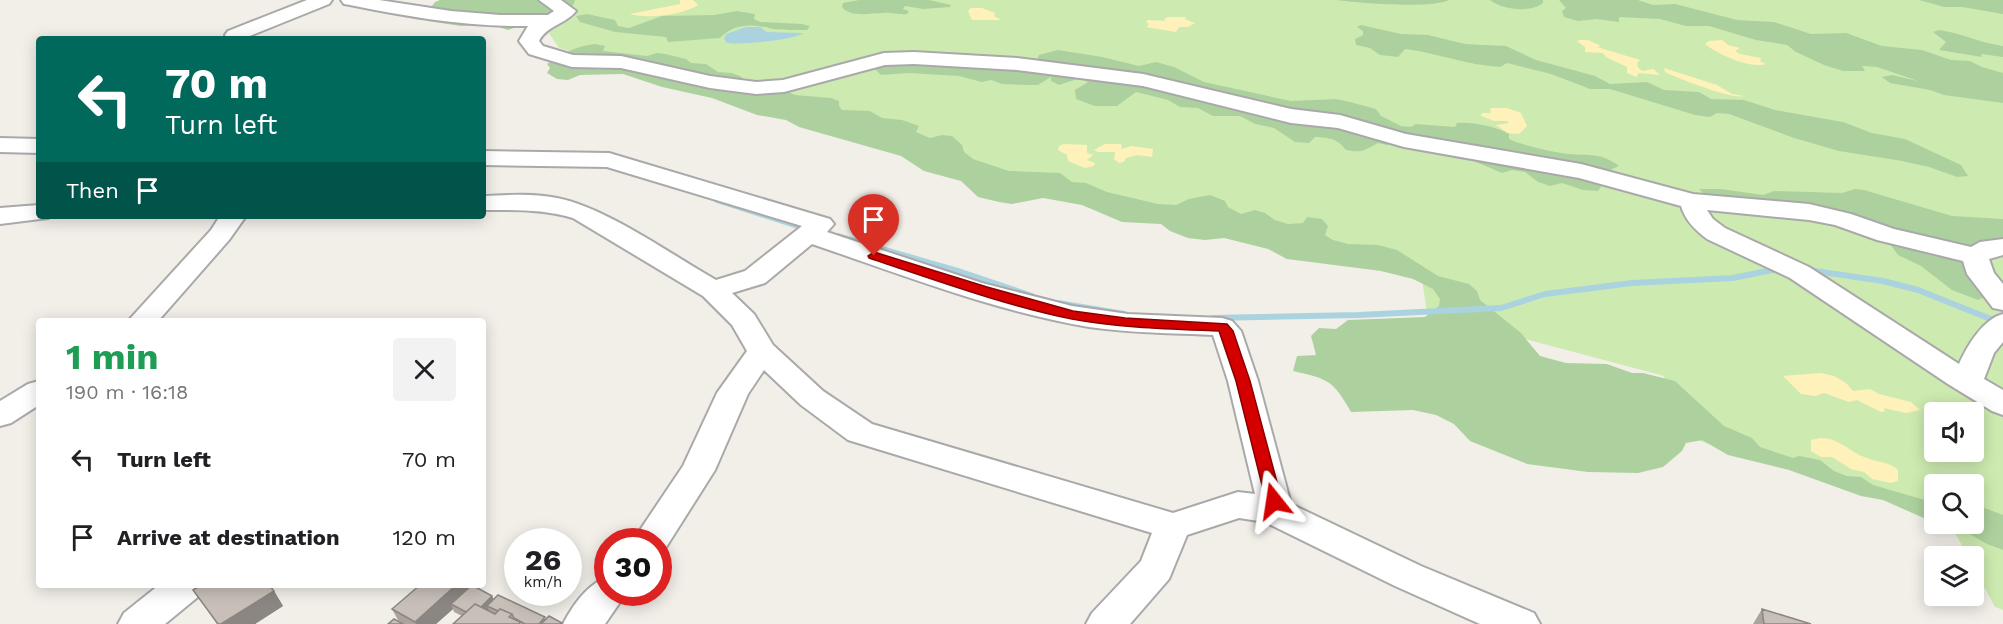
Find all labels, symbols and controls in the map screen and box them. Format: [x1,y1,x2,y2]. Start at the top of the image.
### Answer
text: 70 m [165,59,268,108]
icon: left [66,60,144,138]
text: Turn left [165,109,277,141]
icon: arrive [131,174,164,207]
text: Then [66,178,119,203]
pin [848,194,899,256]
icon: arrive [857,203,890,236]
text: 1 min [66,336,158,378]
button: close [393,338,456,401]
text: 190 m · 16:18 [66,380,188,404]
map controls [1924,402,1984,606]
button: sound [1924,402,1984,462]
icon: left [66,443,99,476]
text: Turn left [117,447,211,472]
text: 70 m [402,447,456,472]
position arrow [1242,469,1306,533]
button: search [1924,474,1984,534]
icon: arrive [66,521,99,554]
text: Arrive at destination [117,525,340,550]
text: 120 m [392,525,456,550]
speed limit sign: 30 [594,528,672,606]
text: 26 [525,542,561,577]
button: layers [1924,546,1984,606]
text: km/h [524,573,562,591]

